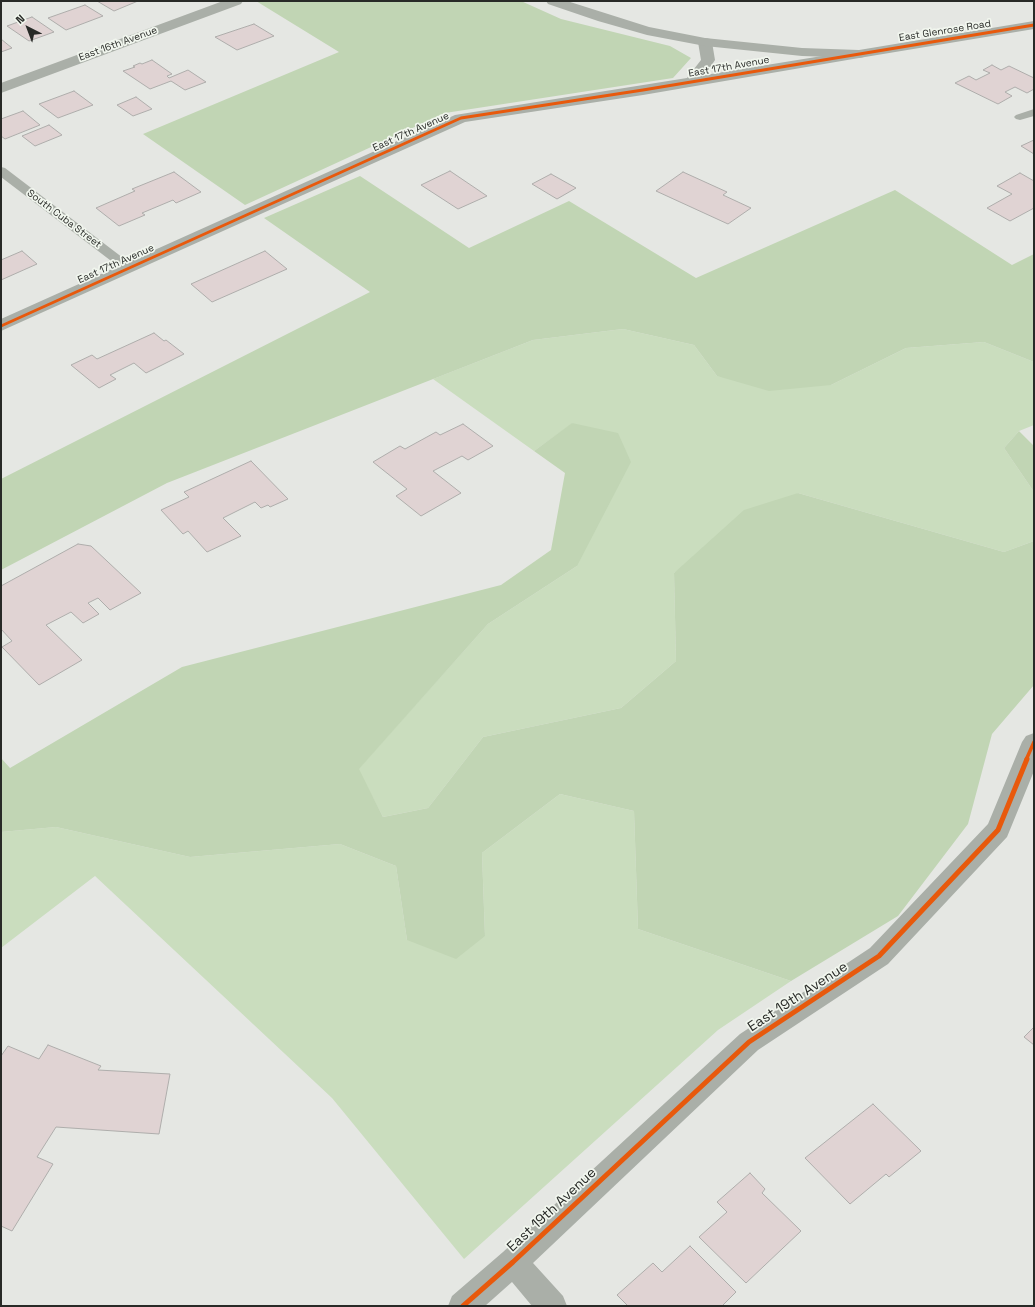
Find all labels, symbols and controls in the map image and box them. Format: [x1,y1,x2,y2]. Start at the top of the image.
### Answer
north arrow [8,8,48,48]
text: N [13,11,27,27]
street label: East Glenrose Road [898,18,992,44]
street label: East 16th Avenue [77,24,159,64]
street label: East 17th Avenue [688,54,770,80]
street label: East 17th Avenue [371,110,451,154]
street label: South Cuba Street [25,187,103,251]
street label: East 17th Avenue [76,242,156,286]
street label: East 19th Avenue [745,958,851,1036]
street label: East 19th Avenue [504,1164,600,1256]

